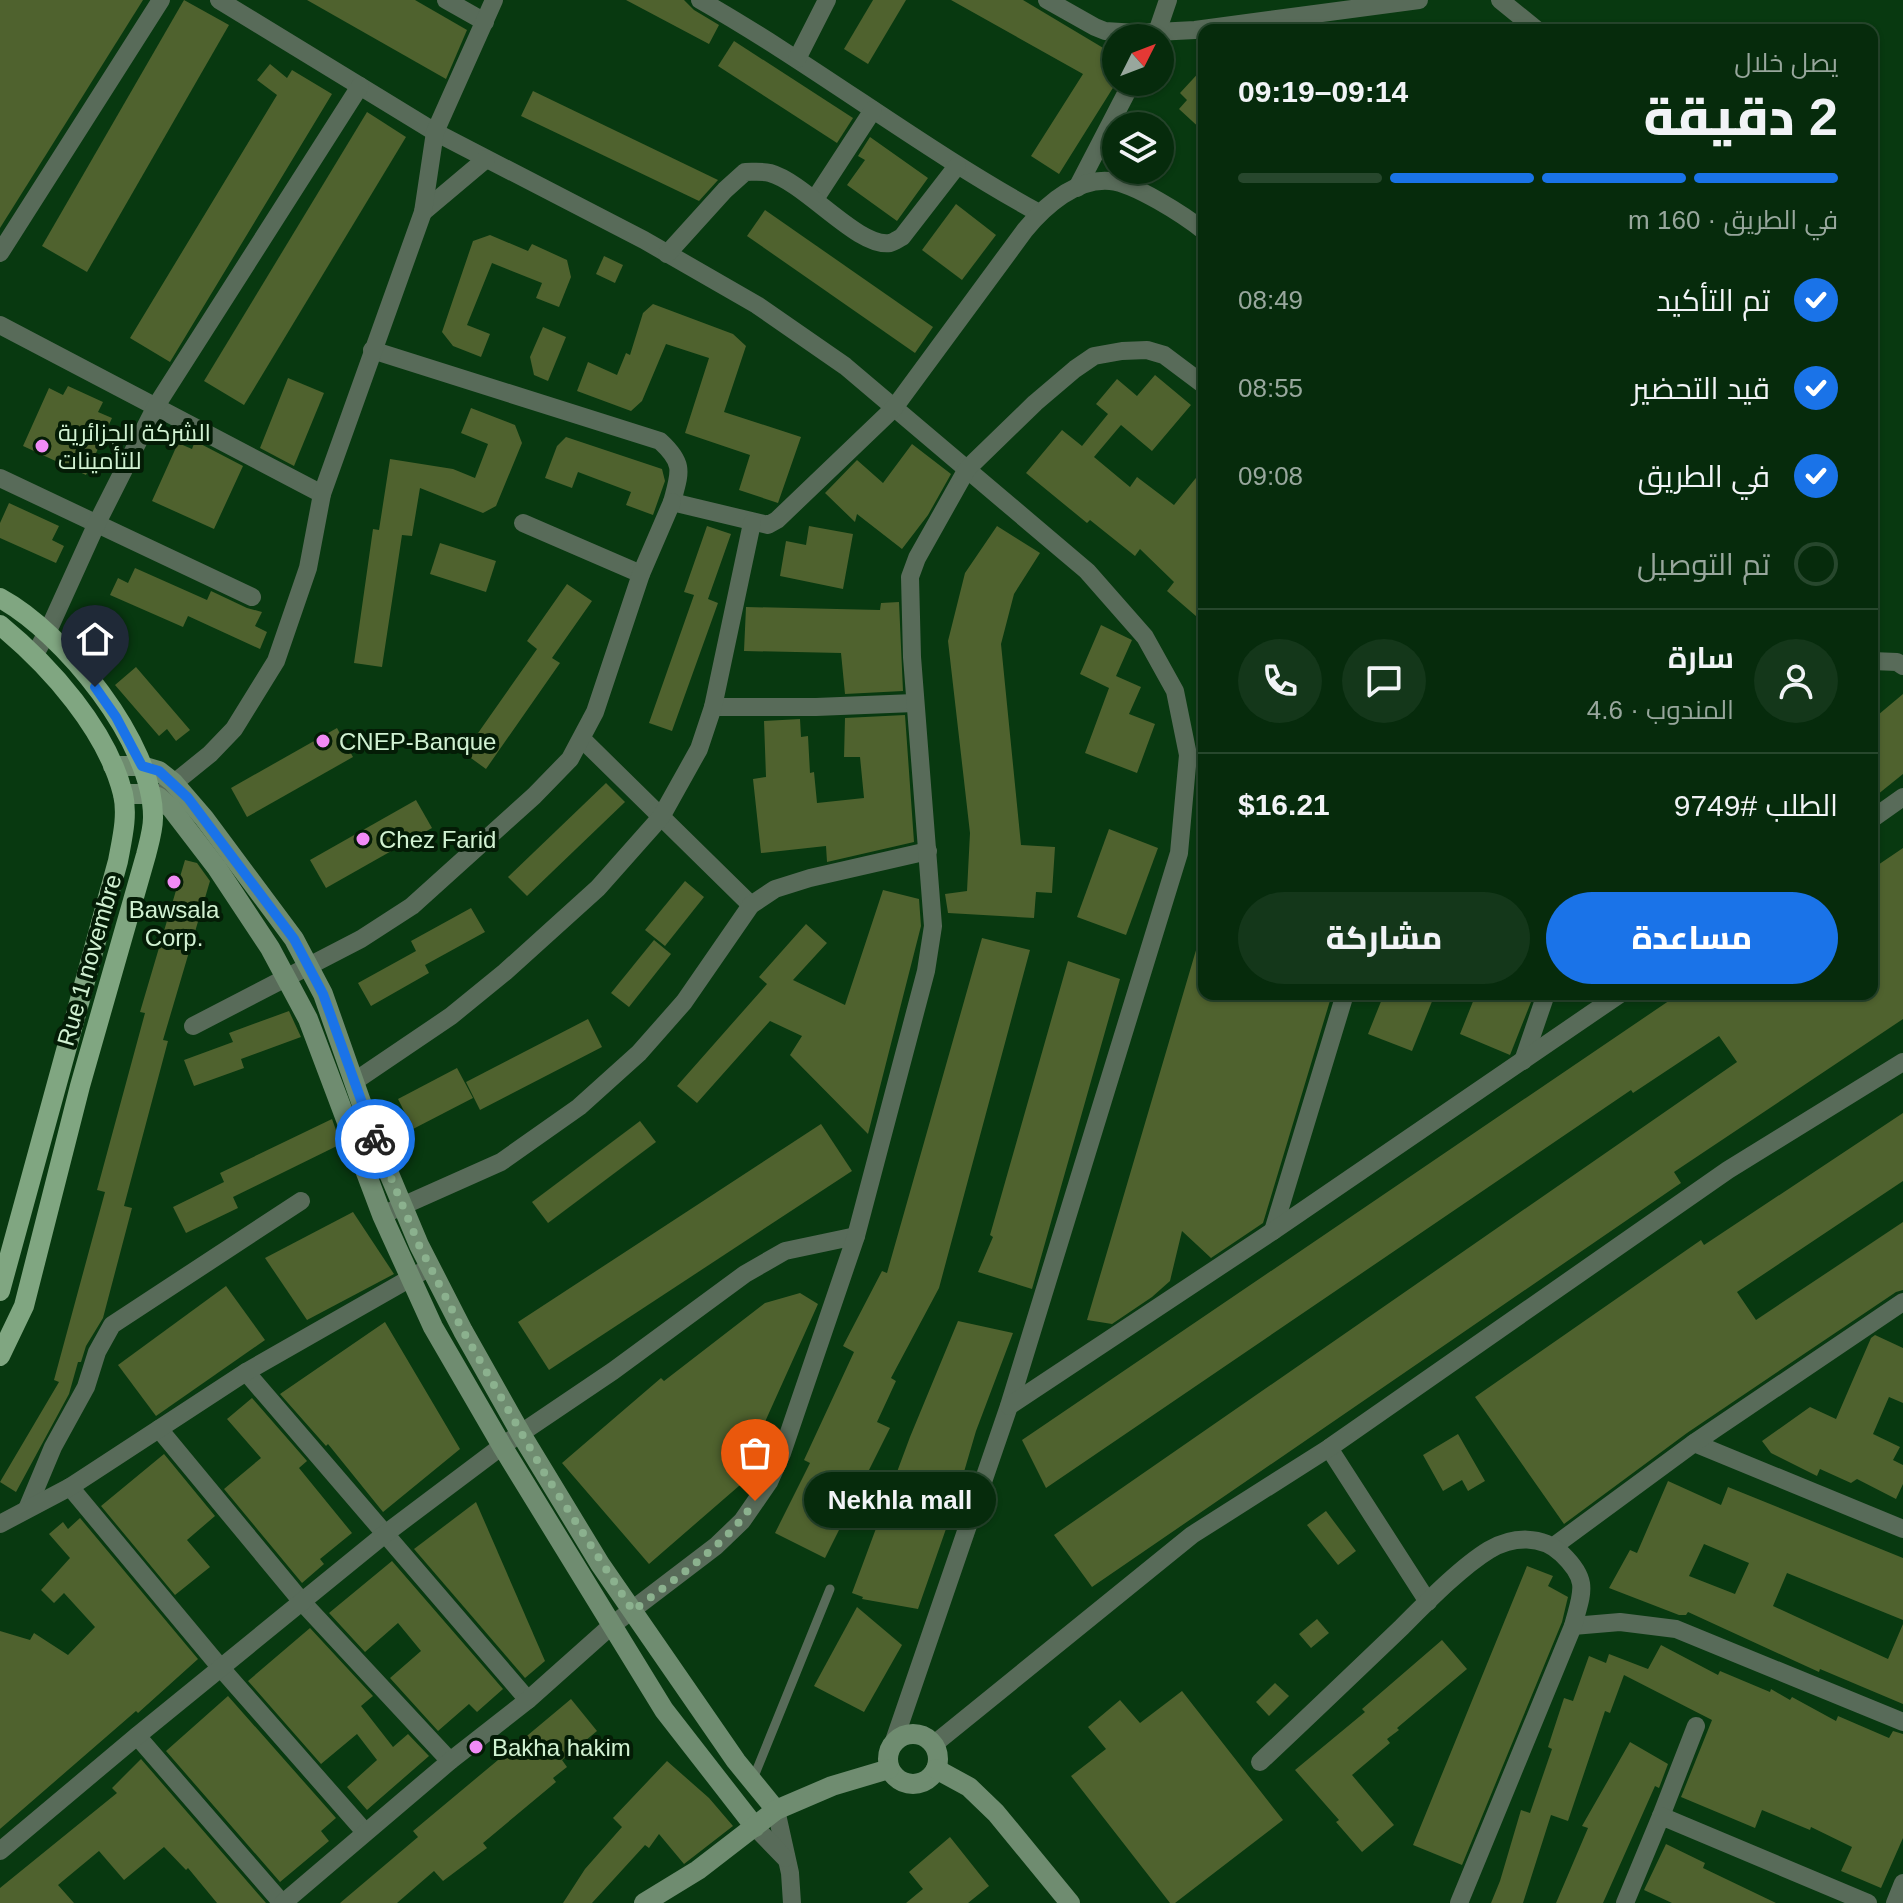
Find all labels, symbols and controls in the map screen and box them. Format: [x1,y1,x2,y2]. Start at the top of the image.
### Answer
north arrow [1102,24,1174,96]
map controls [1102,24,1174,184]
text: يصل خلال [1734,48,1838,78]
text: 09:14–09:19 [1238,75,1408,108]
text: 2 دقيقة [1644,88,1838,146]
button: layers [1102,112,1174,184]
text: في الطريق · 160 m [1628,205,1838,235]
icon: check [1794,278,1838,322]
text: تم التأكيد [1656,284,1770,317]
text: 08:49 [1238,285,1303,315]
icon: check [1794,366,1838,410]
text: قيد التحضير [1632,372,1770,405]
text: 08:55 [1238,373,1303,403]
place label: الشركة الجزائرية للتأمينات [58,419,211,474]
marker: الشركة الجزائرية للتأمينات [33,437,51,455]
icon: check [1794,454,1838,498]
text: في الطريق [1638,460,1770,493]
text: 09:08 [1238,461,1303,491]
text: تم التوصيل [1637,548,1770,581]
pin [61,605,129,687]
icon: home [73,617,117,661]
button: phone [1238,639,1322,723]
button: chat [1342,639,1426,723]
button: person [1754,639,1838,723]
text: سارة [1668,641,1734,674]
text: المندوب · 4.6 [1587,695,1734,725]
place label: CNEP-Banque [339,728,496,755]
marker: CNEP-Banque [314,732,332,750]
text: $16.21 [1238,788,1330,821]
text: الطلب #9749 [1674,789,1838,822]
place label: Chez Farid [379,826,496,853]
marker: Chez Farid [354,830,372,848]
street label: Rue 1 novembre [52,871,126,1049]
marker: Bawsala Corp. [165,873,183,891]
button: مشاركة [1238,892,1530,984]
button: مساعدة [1546,892,1838,984]
place label: Bawsala Corp. [129,896,220,951]
courier [335,1099,415,1179]
icon: bike [353,1117,397,1161]
pin [721,1419,789,1501]
icon: bag [733,1431,777,1475]
callout: Nekhla mall [803,1473,995,1529]
text: Nekhla mall [828,1485,972,1515]
place label: Bakha hakim [492,1734,631,1761]
marker: Bakha hakim [467,1738,485,1756]

